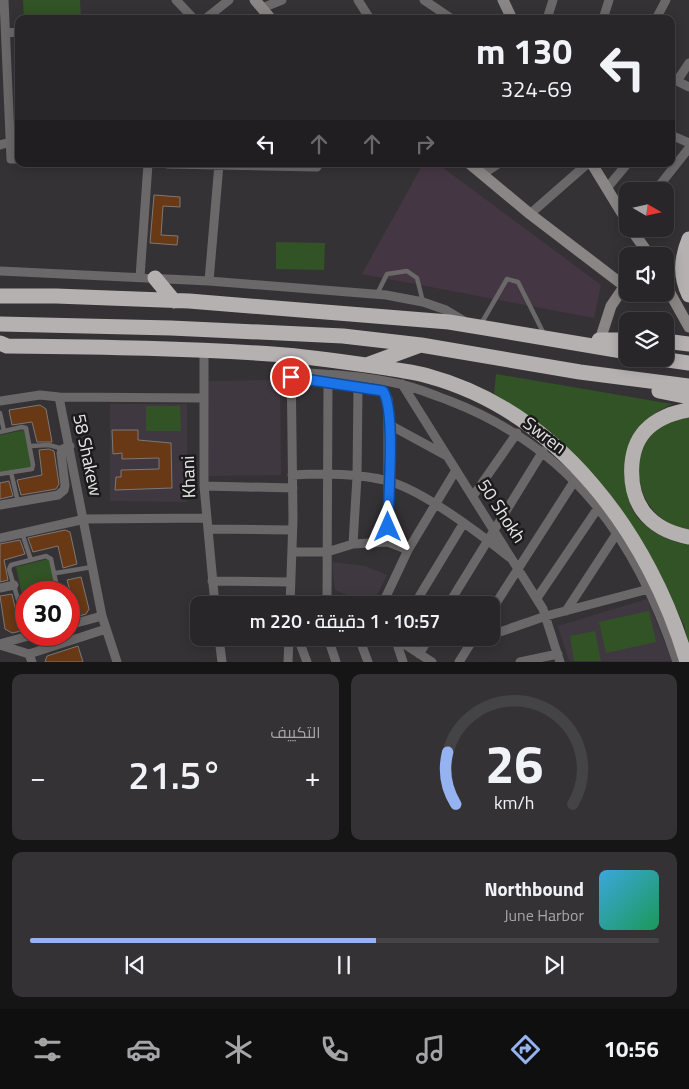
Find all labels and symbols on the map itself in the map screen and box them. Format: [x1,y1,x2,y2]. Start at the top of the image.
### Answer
north arrow [619,182,674,238]
pin [270,356,312,398]
street label: Swren [518,410,572,460]
street label: 58 Shakew [66,411,110,499]
street label: Khani [174,455,202,499]
street label: 50 Shokh [471,474,533,548]
position arrow [361,500,413,552]
speed limit sign: 30 [15,581,80,646]

